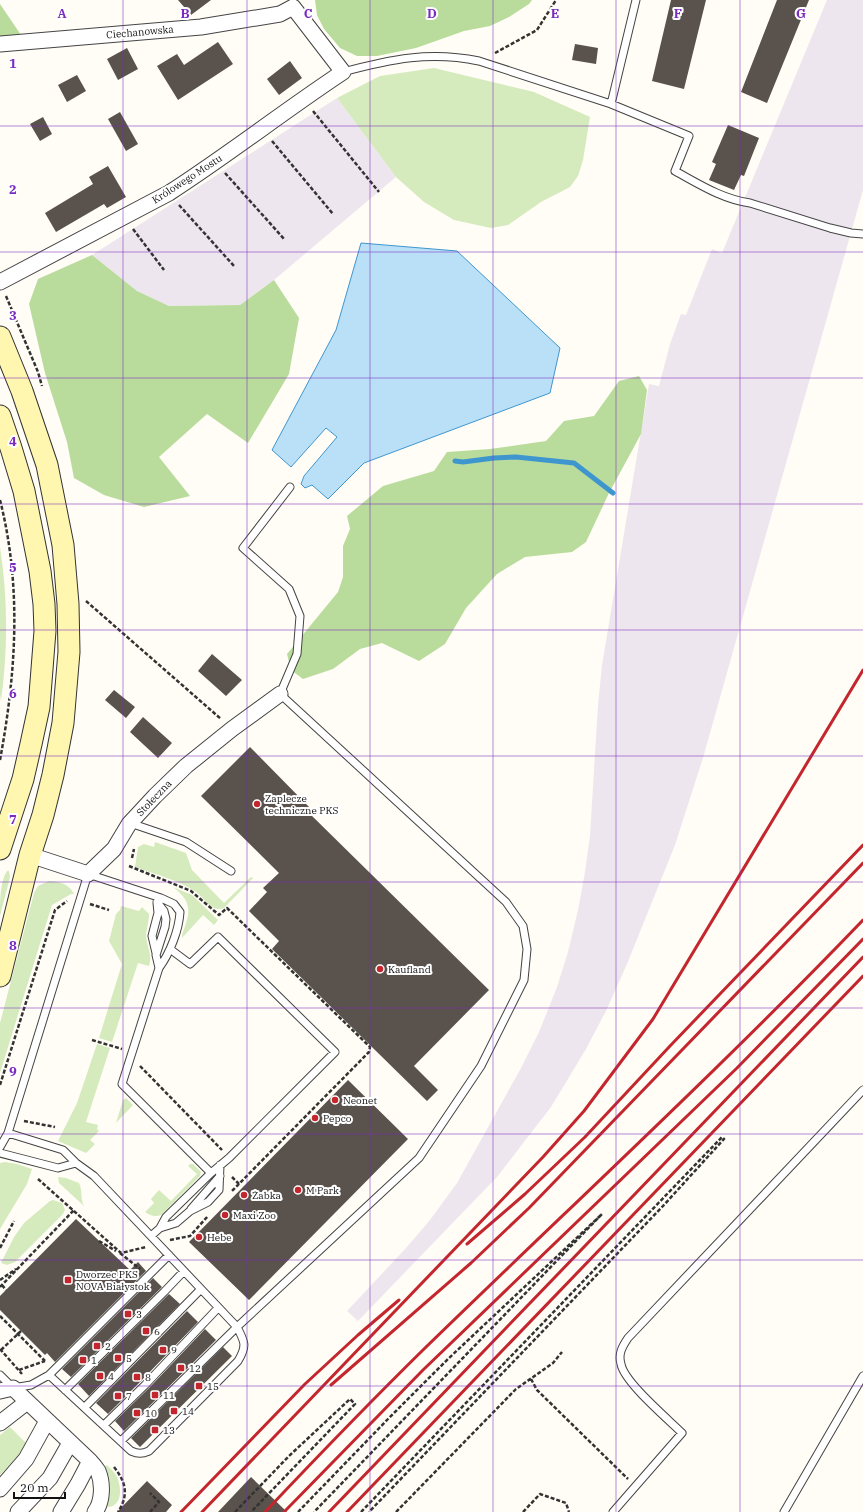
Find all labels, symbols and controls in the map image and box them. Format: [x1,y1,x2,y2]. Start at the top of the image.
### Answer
text: A [57,5,67,22]
text: B [180,5,190,22]
text: C [304,5,313,22]
text: D [427,5,437,22]
text: E [551,5,559,22]
text: F [674,5,682,22]
text: G [796,5,806,22]
street label: Ciechanowska [106,23,175,41]
text: 1 [9,55,17,72]
street label: Królowego Mostu [150,152,224,206]
text: 2 [9,181,17,198]
text: 3 [9,307,17,324]
text: 4 [9,433,17,450]
text: 5 [9,559,17,576]
text: 6 [9,685,17,702]
street label: Stołeczna [133,777,175,819]
place label: Zaplecze techniczne PKS [265,792,338,817]
marker: Zaplecze techniczne PKS [252,799,262,809]
text: 7 [9,811,17,828]
text: 8 [9,937,17,954]
place label: Kaufland [388,963,431,976]
marker: Kaufland [375,964,385,974]
text: 9 [9,1063,17,1080]
place label: Neonet [343,1094,377,1107]
marker: Neonet [330,1095,340,1105]
place label: Pepco [323,1112,352,1125]
marker: Pepco [310,1113,320,1123]
place label: M Park [306,1184,339,1197]
marker: M Park [293,1185,303,1195]
place label: Żabka [252,1189,282,1202]
marker: Żabka [239,1190,249,1200]
place label: Maxi Zoo [233,1209,276,1222]
marker: Maxi Zoo [220,1210,230,1220]
place label: Hebe [207,1231,232,1244]
marker: Hebe [194,1232,204,1242]
place label: Dworzec PKS NOVA Białystok [76,1268,150,1293]
marker: Dworzec PKS NOVA Białystok [63,1275,73,1285]
place label: 3 [136,1308,142,1321]
marker: 3 [123,1309,133,1319]
place label: 6 [154,1325,160,1338]
marker: 6 [141,1326,151,1336]
place label: 2 [105,1340,111,1353]
marker: 2 [92,1341,102,1351]
place label: 9 [171,1344,177,1357]
marker: 9 [158,1345,168,1355]
place label: 5 [126,1352,132,1365]
marker: 5 [113,1353,123,1363]
place label: 1 [91,1354,97,1367]
marker: 1 [78,1355,88,1365]
place label: 12 [189,1362,201,1375]
marker: 12 [176,1363,186,1373]
place label: 4 [108,1370,114,1383]
marker: 4 [95,1371,105,1381]
place label: 8 [145,1371,151,1384]
marker: 8 [132,1372,142,1382]
place label: 15 [207,1380,219,1393]
marker: 15 [194,1381,204,1391]
place label: 11 [163,1389,175,1402]
place label: 7 [126,1390,132,1403]
marker: 11 [150,1390,160,1400]
marker: 7 [113,1391,123,1401]
place label: 14 [182,1405,194,1418]
marker: 14 [169,1406,179,1416]
place label: 10 [145,1407,157,1420]
marker: 10 [132,1408,142,1418]
place label: 13 [163,1424,175,1437]
marker: 13 [150,1425,160,1435]
scale bar [14,1474,65,1500]
text: 20 m [20,1480,49,1495]

